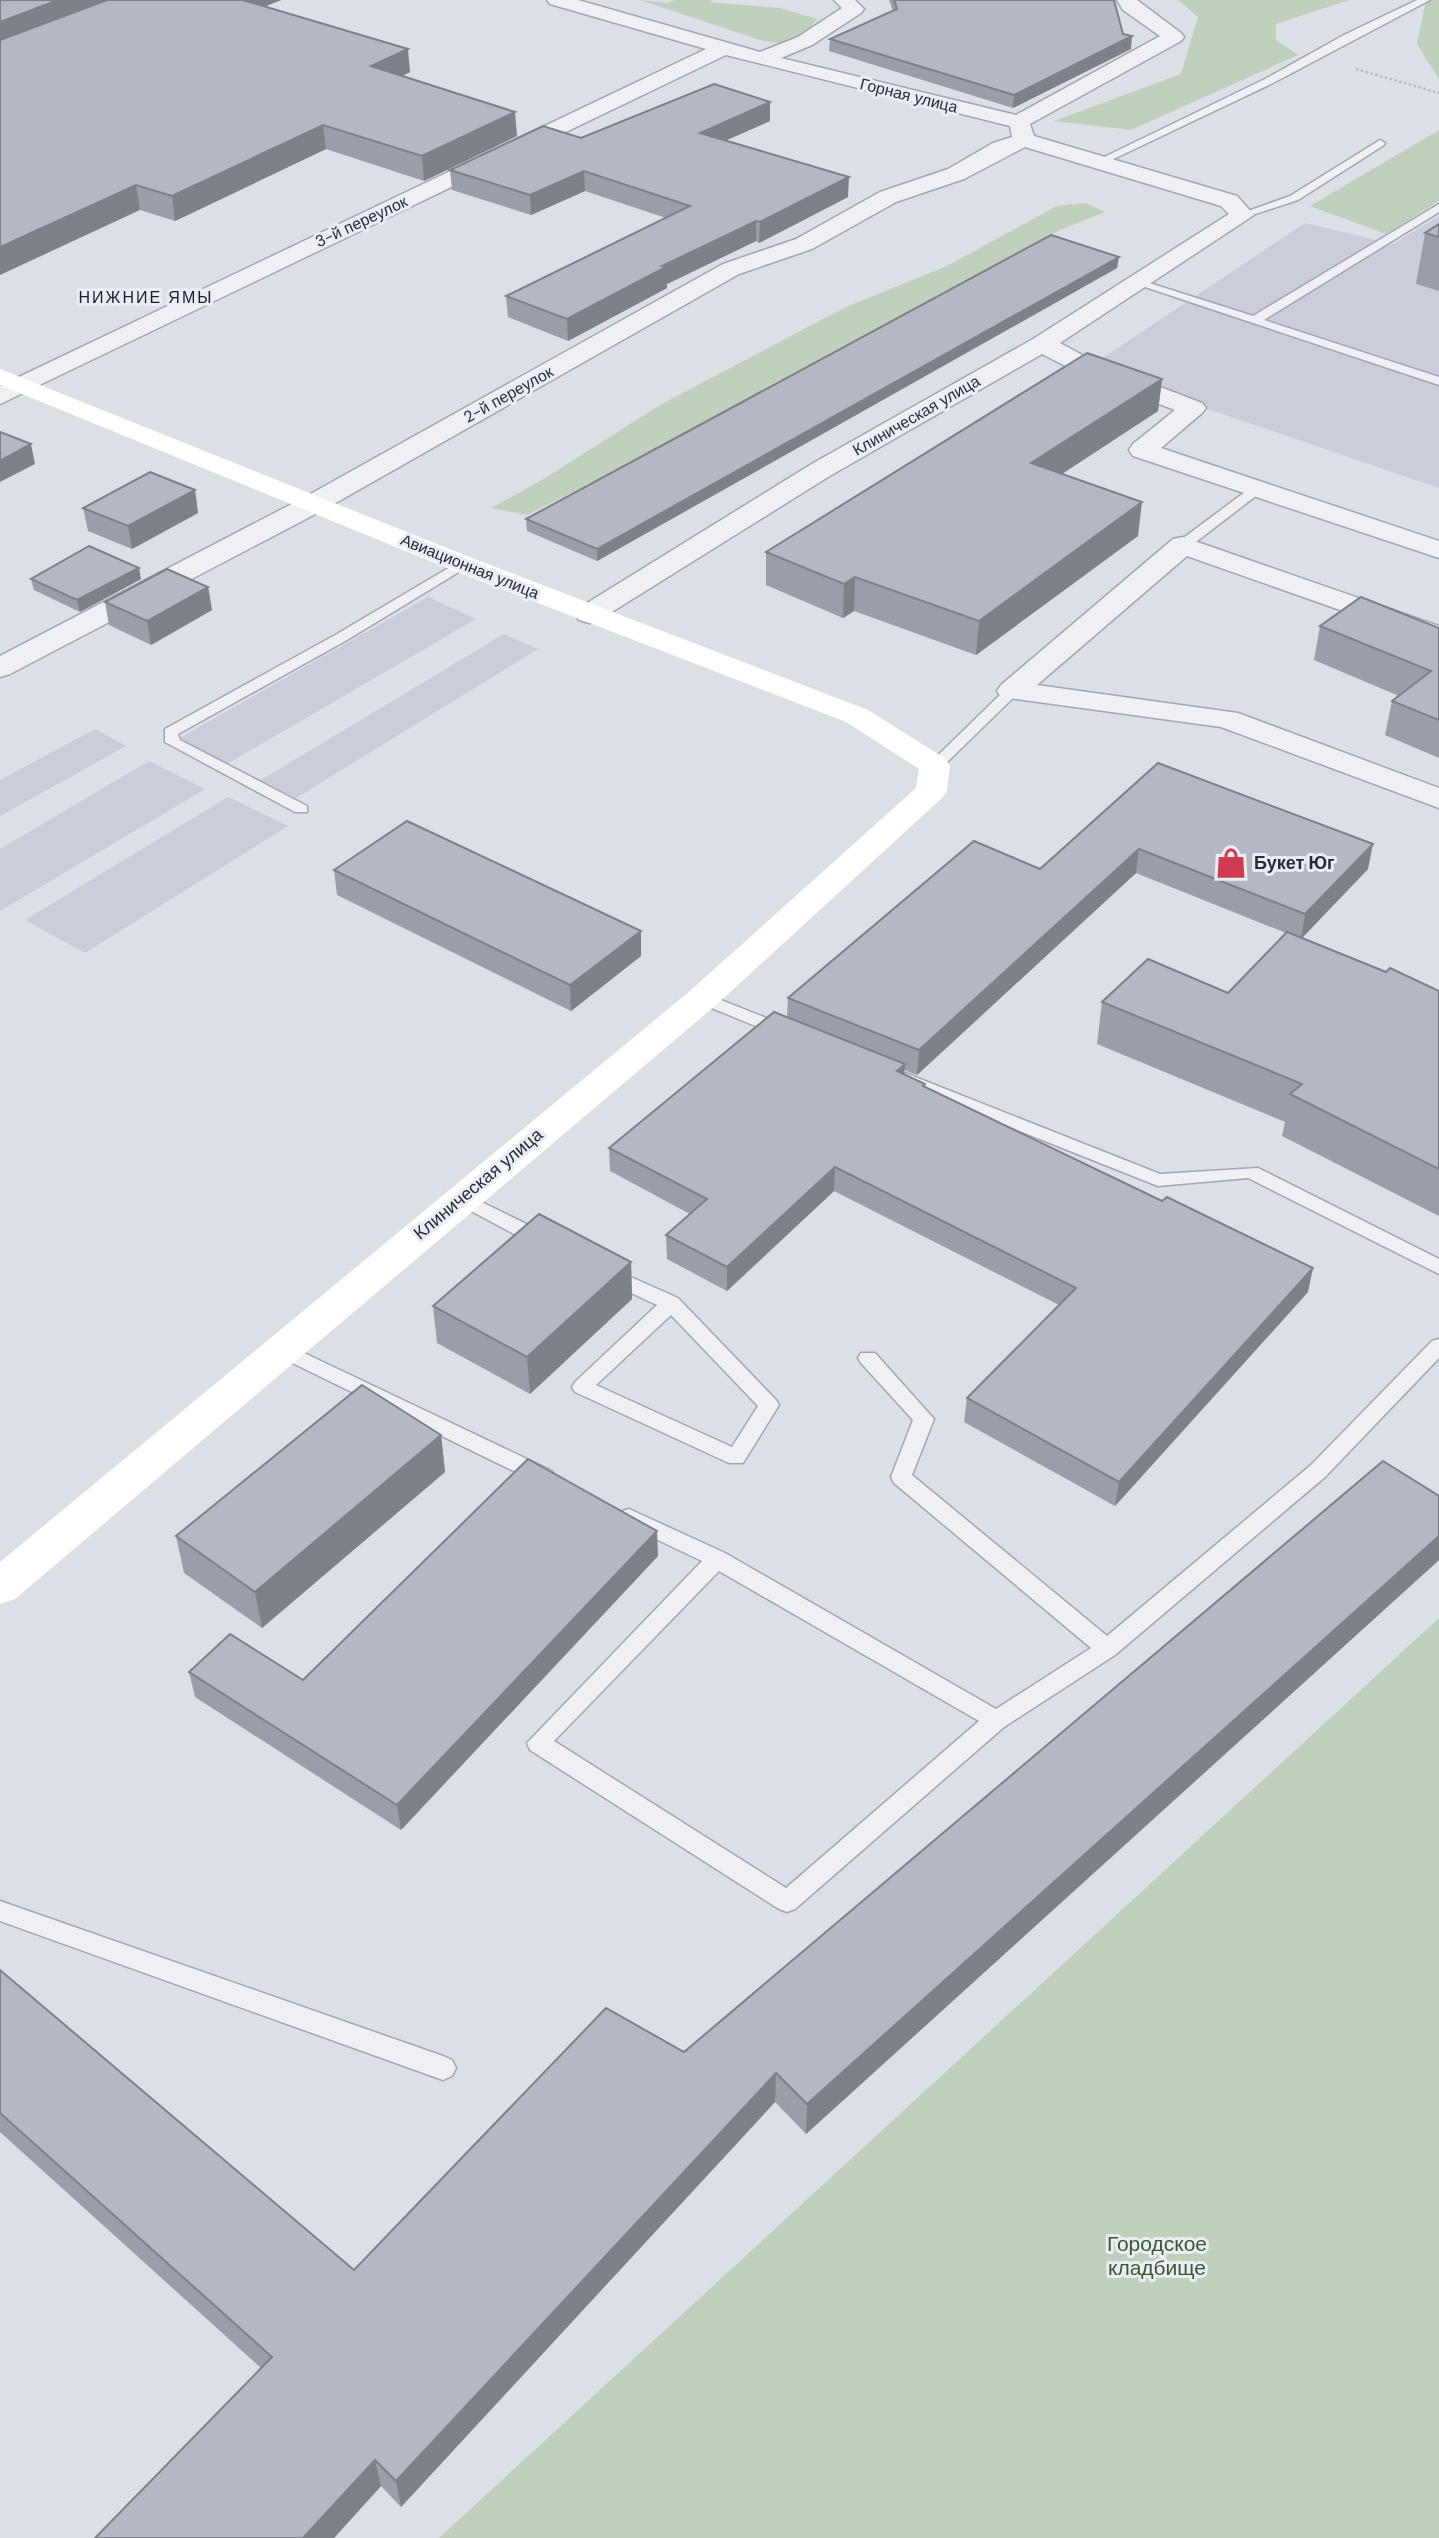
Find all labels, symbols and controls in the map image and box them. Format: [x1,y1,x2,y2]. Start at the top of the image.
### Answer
street label: Горная улица [858,73,960,118]
street label: 3-й переулок [312,190,412,252]
district label: НИЖНИЕ ЯМЫ [79,287,213,308]
street label: 2-й переулок [460,361,558,428]
street label: Клиническая улица [849,370,984,460]
street label: Авиационная улица [398,529,542,604]
shop icon: Букет Юг [1214,846,1248,880]
place label: Букет Юг [1254,851,1335,875]
street label: Клиническая улица [408,1122,548,1245]
park label: Городское кладбище [1107,2230,1207,2282]

